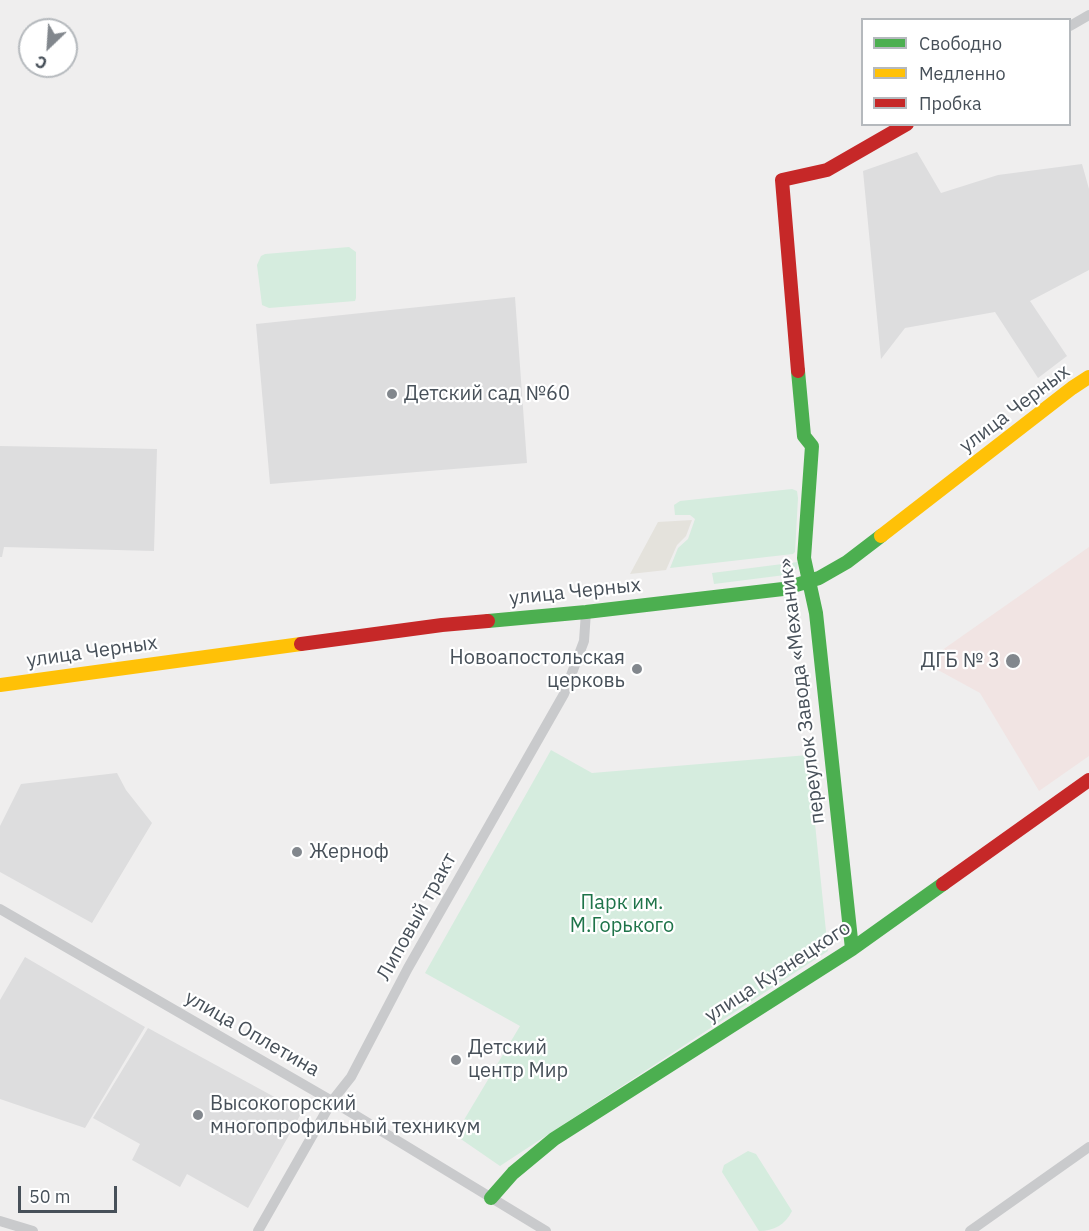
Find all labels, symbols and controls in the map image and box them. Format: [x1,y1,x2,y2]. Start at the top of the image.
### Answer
north arrow [18,18,78,78]
legend [861,18,1071,126]
text: Свободно [919,32,1002,55]
text: С [32,51,50,74]
text: Медленно [919,62,1006,85]
text: Пробка [919,92,982,115]
street label: улица Черных [955,360,1075,458]
place label: Детский сад №60 [404,382,570,406]
marker: Детский сад №60 [385,387,399,401]
street label: переулок Завода «Механик» [774,557,830,825]
street label: улица Черных [508,573,642,611]
street label: улица Черных [25,631,159,673]
place label: Новоапостольская церковь [450,646,625,693]
place label: ДГБ № 3 [921,649,1000,673]
marker: ДГБ № 3 [1004,652,1022,670]
marker: Новоапостольская церковь [630,662,644,676]
place label: Жерноф [309,840,389,864]
marker: Жерноф [290,845,304,859]
street label: Липовый тракт [372,849,462,985]
park label: Парк им. М.Горького [570,891,674,938]
street label: улица Кузнецкого [701,916,855,1028]
street label: улица Оплетина [180,986,324,1082]
place label: Детский центр Мир [468,1036,568,1083]
marker: Детский центр Мир [449,1053,463,1067]
place label: Высокогорский многопрофильный техникум [210,1092,480,1139]
marker: Высокогорский многопрофильный техникум [191,1108,205,1122]
scale bar [21,1174,120,1212]
text: 50 m [29,1185,71,1208]

